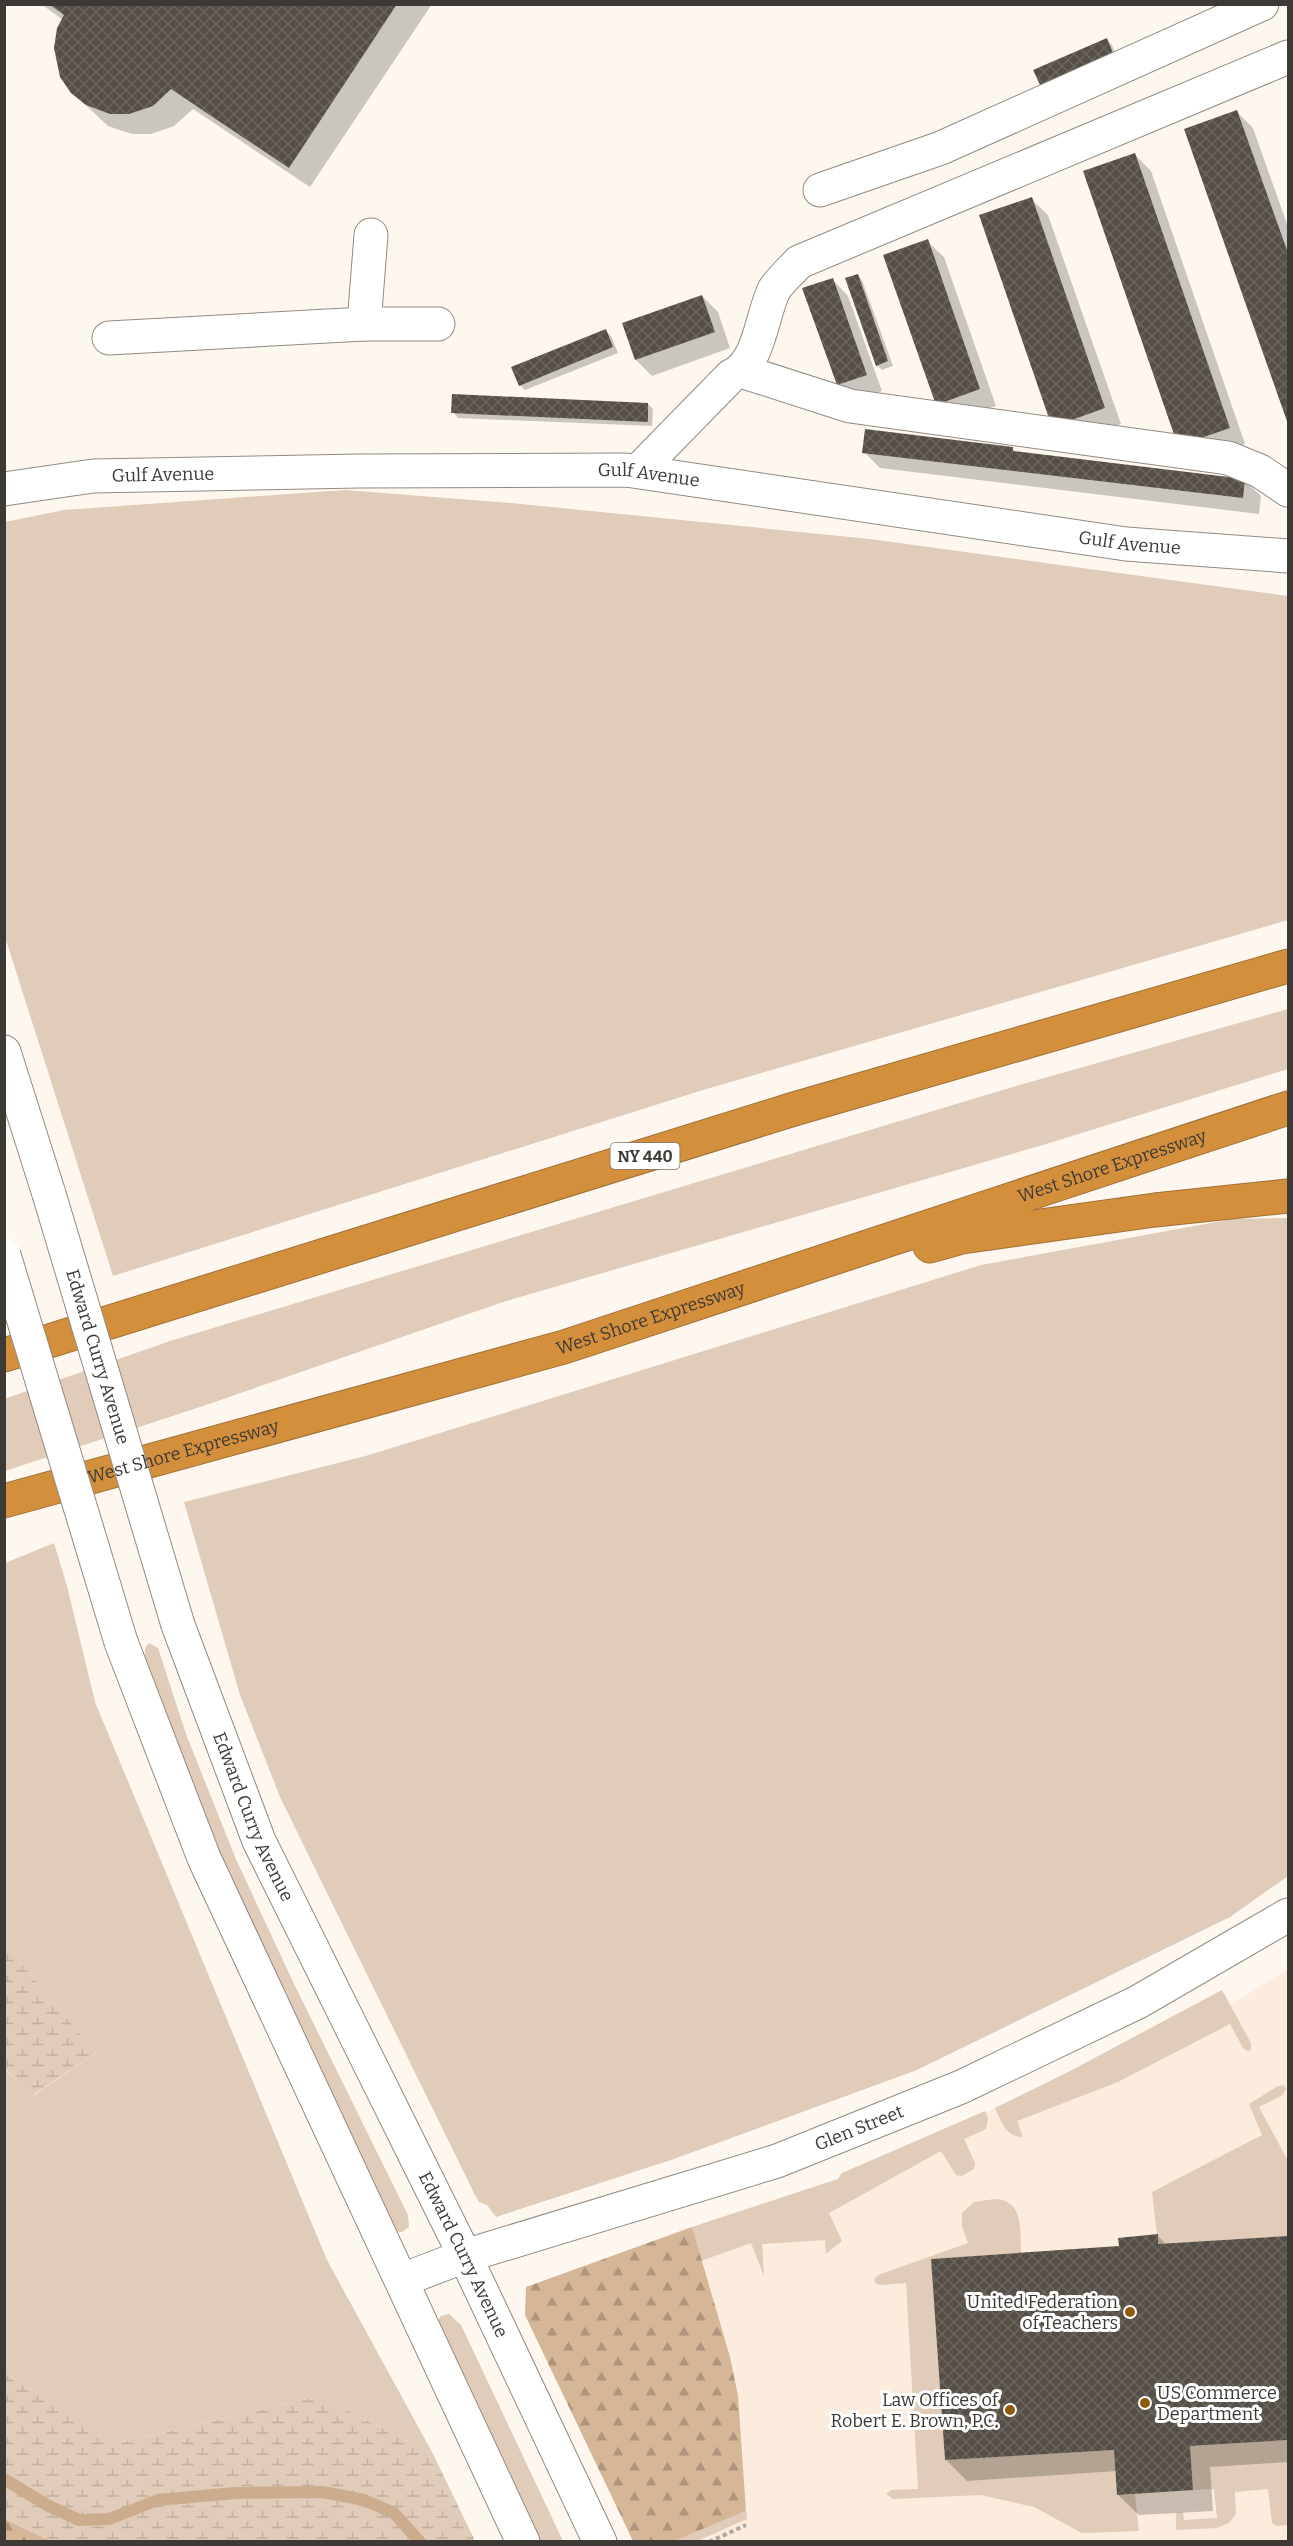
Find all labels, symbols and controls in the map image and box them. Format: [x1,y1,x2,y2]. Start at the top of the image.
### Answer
street label: Gulf Avenue [598,459,701,492]
street label: Gulf Avenue [112,463,215,487]
street label: Gulf Avenue [1077,526,1182,559]
street label: West Shore Expressway [1015,1125,1210,1207]
road number: NY 440 [610,1143,680,1169]
street label: Edward Curry Avenue [61,1267,134,1447]
street label: West Shore Expressway [553,1277,748,1360]
street label: West Shore Expressway [85,1415,282,1488]
street label: Edward Curry Avenue [208,1729,298,1905]
street label: Glen Street [811,2100,907,2156]
street label: Edward Curry Avenue [414,2168,513,2341]
place label: United Federation of Teachers [967,2291,1119,2334]
marker: United Federation of Teachers [1123,2305,1137,2319]
place label: US Commerce Department [1157,2382,1277,2425]
place label: Law Offices of Robert E. Brown, P.C. [831,2389,1000,2432]
marker: US Commerce Department [1138,2396,1152,2410]
marker: Law Offices of Robert E. Brown, P.C. [1003,2403,1017,2417]

